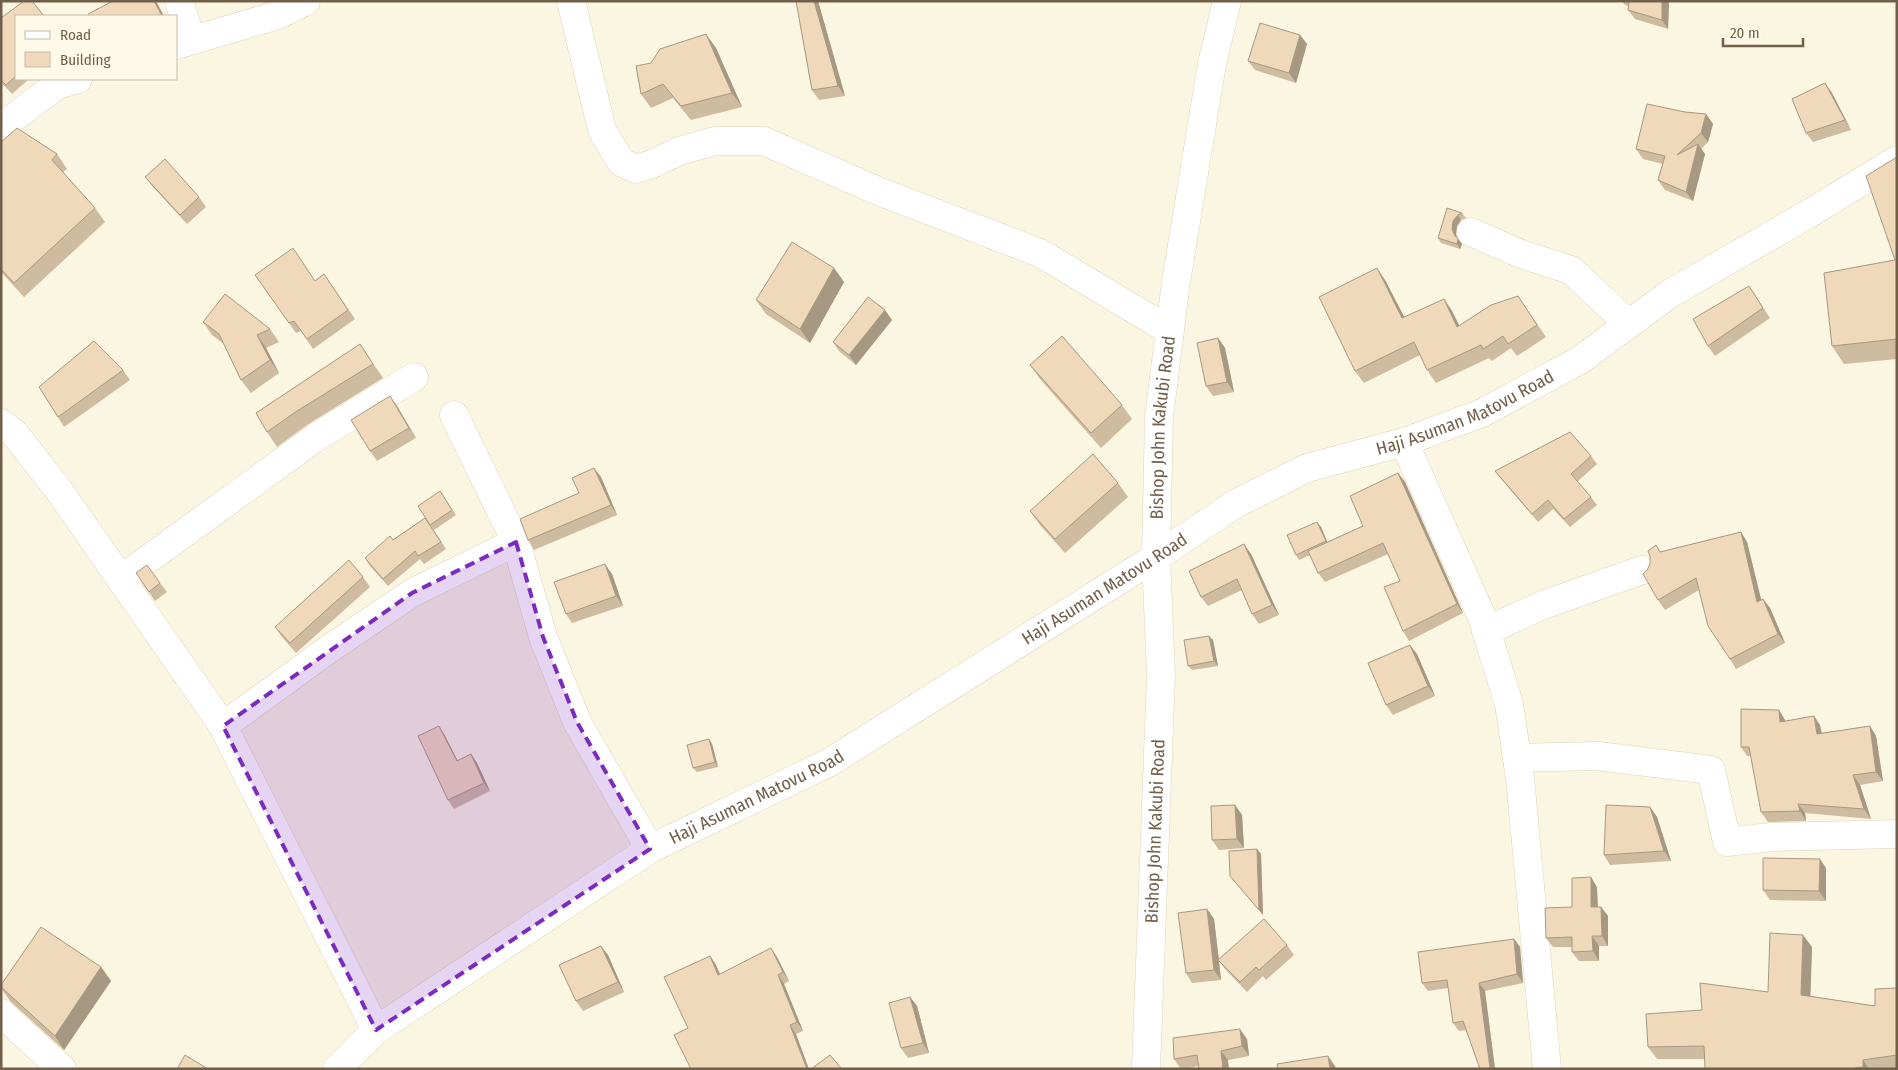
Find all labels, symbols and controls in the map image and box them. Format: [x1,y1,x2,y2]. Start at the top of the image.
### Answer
legend [15,15,178,80]
scale bar [1723,15,1803,47]
text: 20 m [1730,24,1760,42]
text: Road [60,26,91,44]
text: Building [60,51,111,69]
street label: Bishop John Kakubi Road [1146,335,1180,520]
street label: Haji Asuman Matovu Road [1374,365,1558,460]
street label: Haji Asuman Matovu Road [1018,528,1191,650]
street label: Bishop John Kakubi Road [1141,739,1170,924]
street label: Haji Asuman Matovu Road [666,745,848,849]

